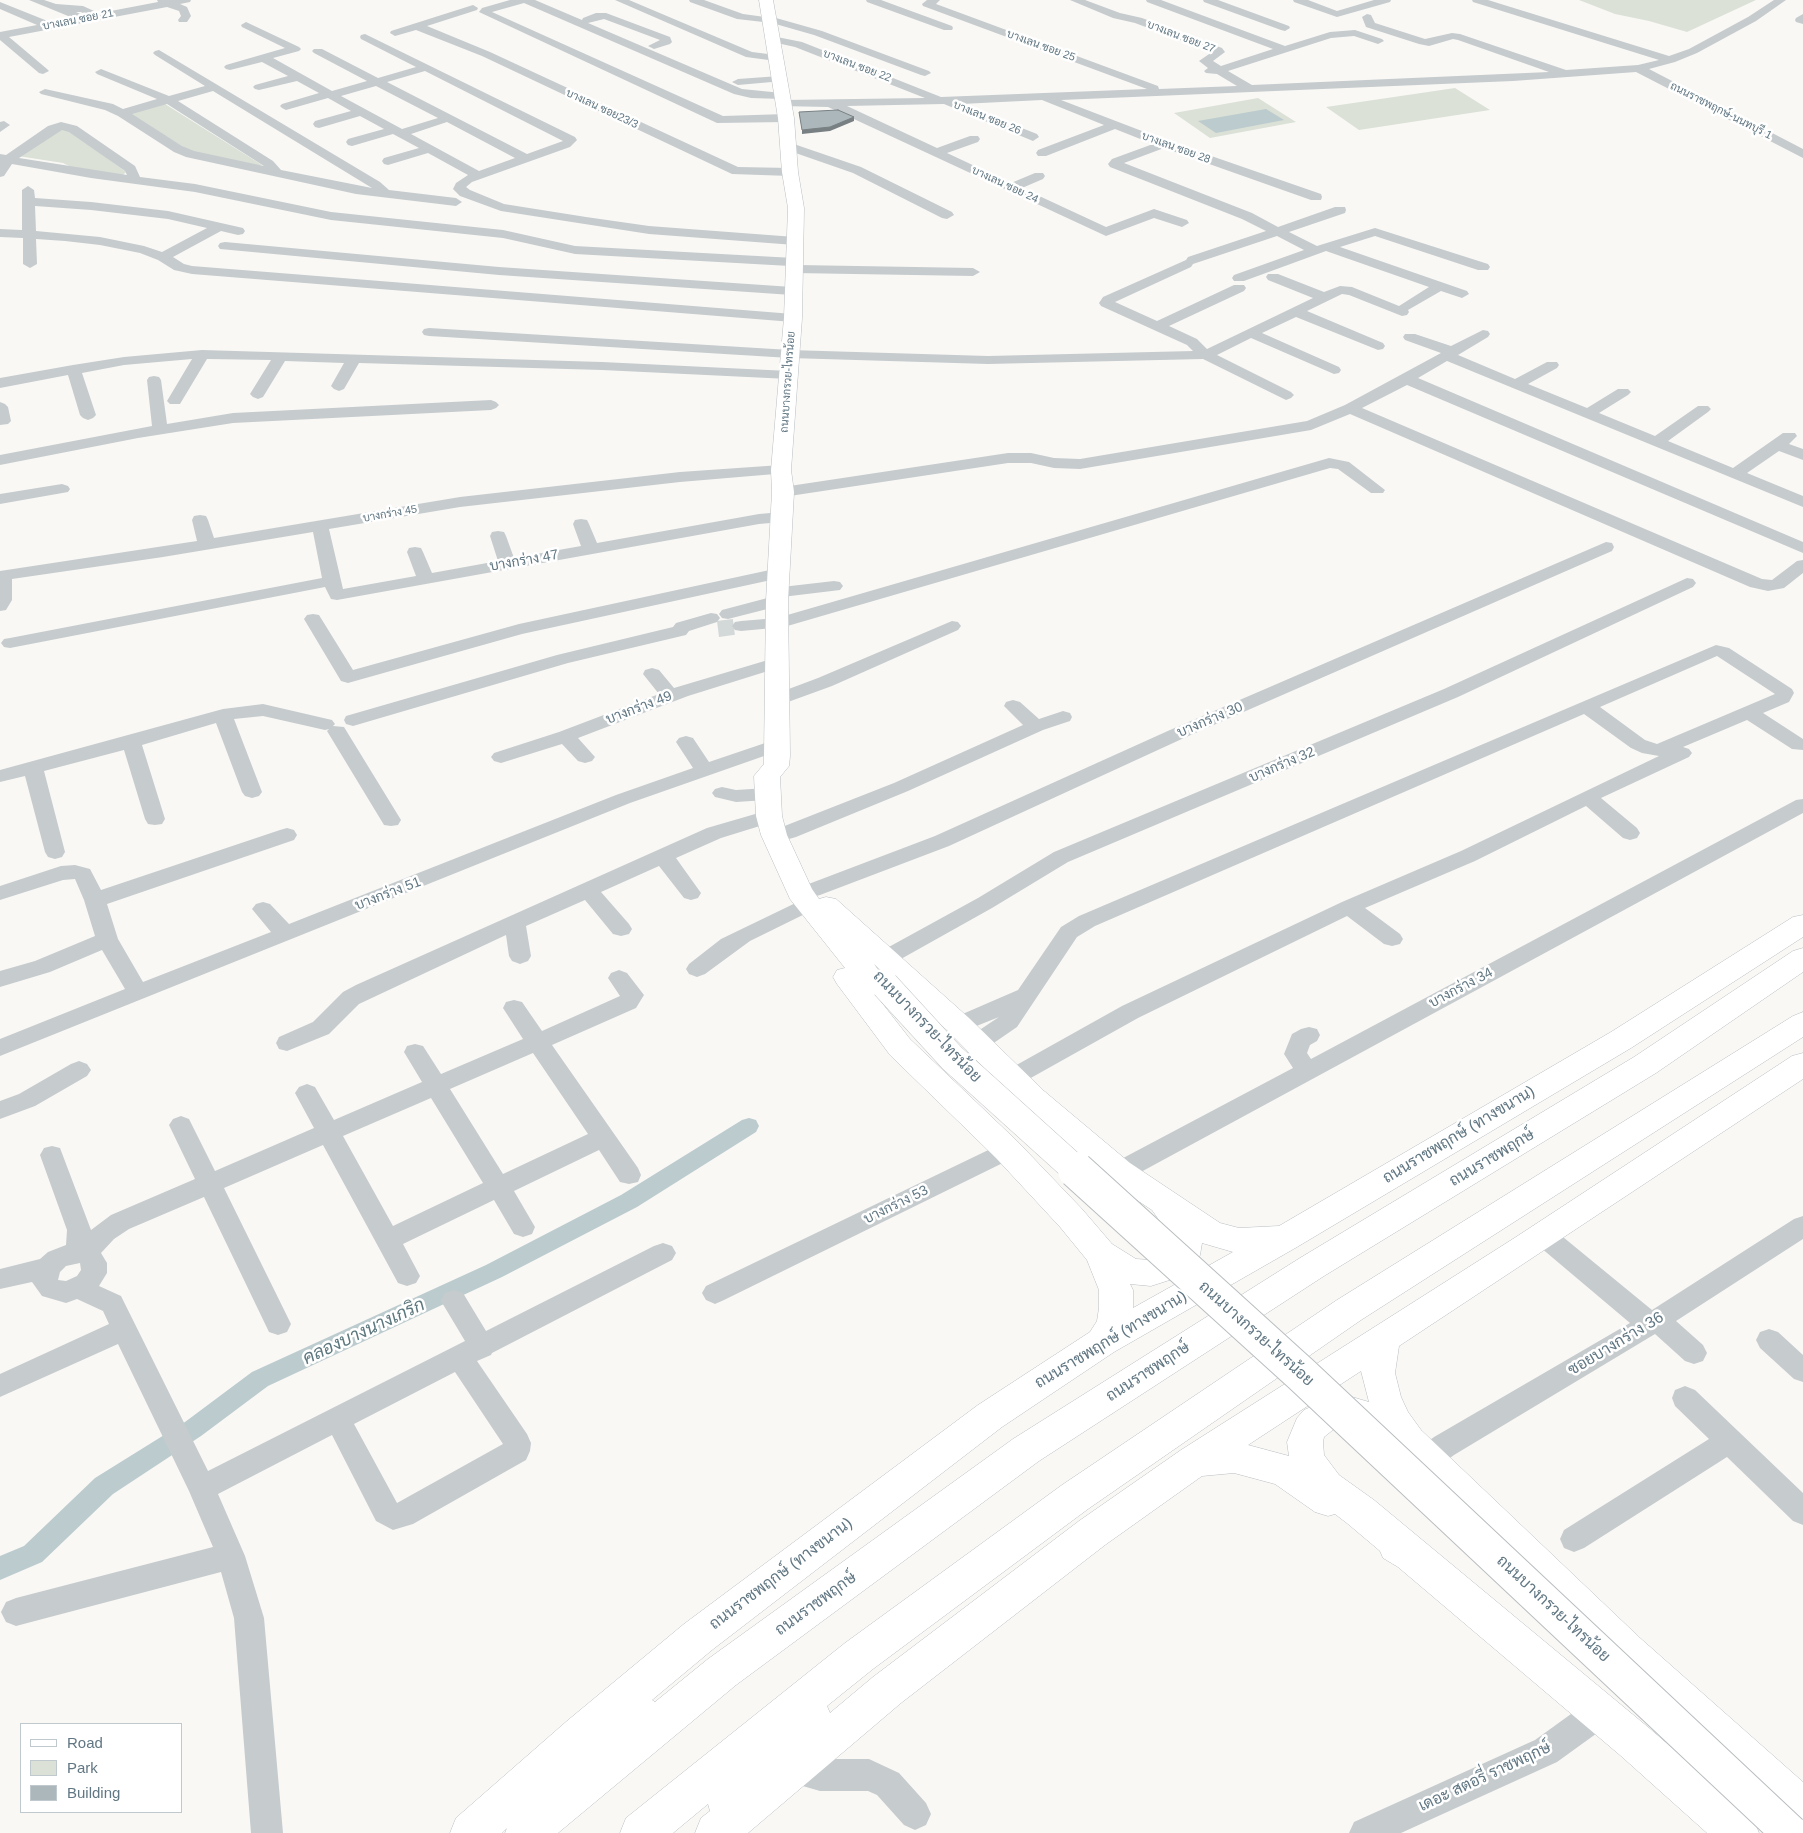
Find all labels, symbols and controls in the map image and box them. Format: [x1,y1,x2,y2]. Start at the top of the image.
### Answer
street label: บางเลน ซอย 21 [41,7,115,33]
street label: บางเลน ซอย 27 [1145,18,1217,56]
street label: บางเลน ซอย 25 [1005,27,1077,65]
street label: บางเลน ซอย 22 [821,47,893,85]
street label: ถนนราชพฤกษ์-นนทบุรี 1 [1668,80,1774,142]
street label: บางเลน ซอย23/3 [564,86,640,132]
street label: บางเลน ซอย 26 [951,98,1023,138]
street label: บางเลน ซอย 28 [1140,129,1212,167]
street label: บางเลน ซอย 24 [970,164,1040,206]
street label: ถนนบางกรวย-ไทรน้อย [778,331,798,433]
street label: บางกร่าง 45 [362,503,418,525]
street label: บางกร่าง 47 [488,547,560,575]
street label: บางกร่าง 49 [603,688,675,728]
street label: บางกร่าง 30 [1175,699,1245,741]
street label: บางกร่าง 32 [1247,744,1317,786]
street label: บางกร่าง 51 [352,874,424,914]
street label: บางกร่าง 34 [1426,964,1496,1012]
street label: ถนนบางกรวย-ไทรน้อย [869,967,985,1087]
street label: ถนนราชพฤกษ์ (ทางขนาน) [1379,1082,1539,1188]
street label: ถนนราชพฤกษ์ [1446,1125,1538,1191]
street label: บางกร่าง 53 [861,1182,931,1228]
street label: ถนนบางกรวย-ไทรน้อย [1195,1277,1317,1391]
street label: ถนนราชพฤกษ์ (ทางขนาน) [1031,1287,1191,1393]
water label: คลองบางนางเกริก [300,1294,428,1370]
street label: ซอยบางกร่าง 36 [1565,1308,1667,1380]
street label: ถนนราชพฤกษ์ [1103,1338,1193,1406]
street label: ถนนราชพฤกษ์ (ทางขนาน) [706,1514,856,1634]
street label: ถนนบางกรวย-ไทรน้อย [1492,1552,1614,1666]
street label: ถนนราชพฤกษ์ [772,1568,860,1640]
legend [20,1723,182,1813]
text: Road [67,1734,103,1751]
street label: เดอะ สตอรี่ ราชพฤกษ์ [1416,1738,1554,1816]
text: Park [67,1759,98,1776]
text: Building [67,1784,120,1801]

